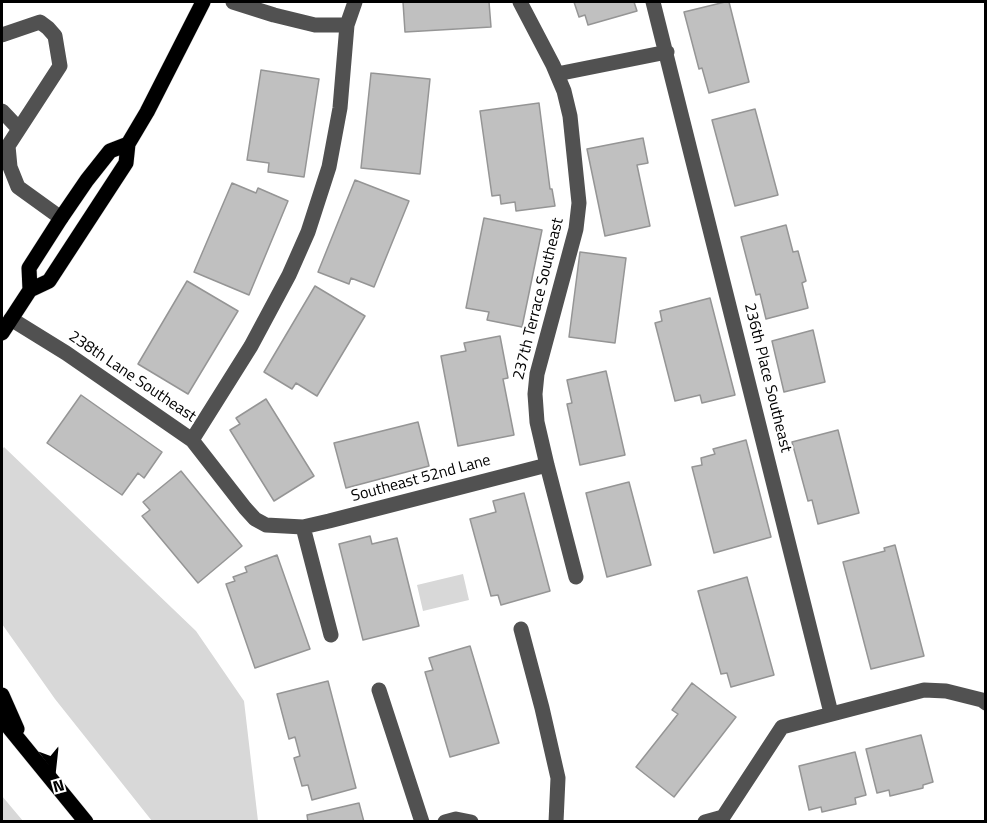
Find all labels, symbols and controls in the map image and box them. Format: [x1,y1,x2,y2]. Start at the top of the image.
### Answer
street label: 237th Terrace Southeast [510,216,568,382]
street label: 236th Place Southeast [739,301,795,455]
street label: 238th Lane Southeast [65,327,199,427]
street label: Southeast 52nd Lane [349,451,493,507]
north arrow [24,739,84,799]
text: N [50,773,67,799]

